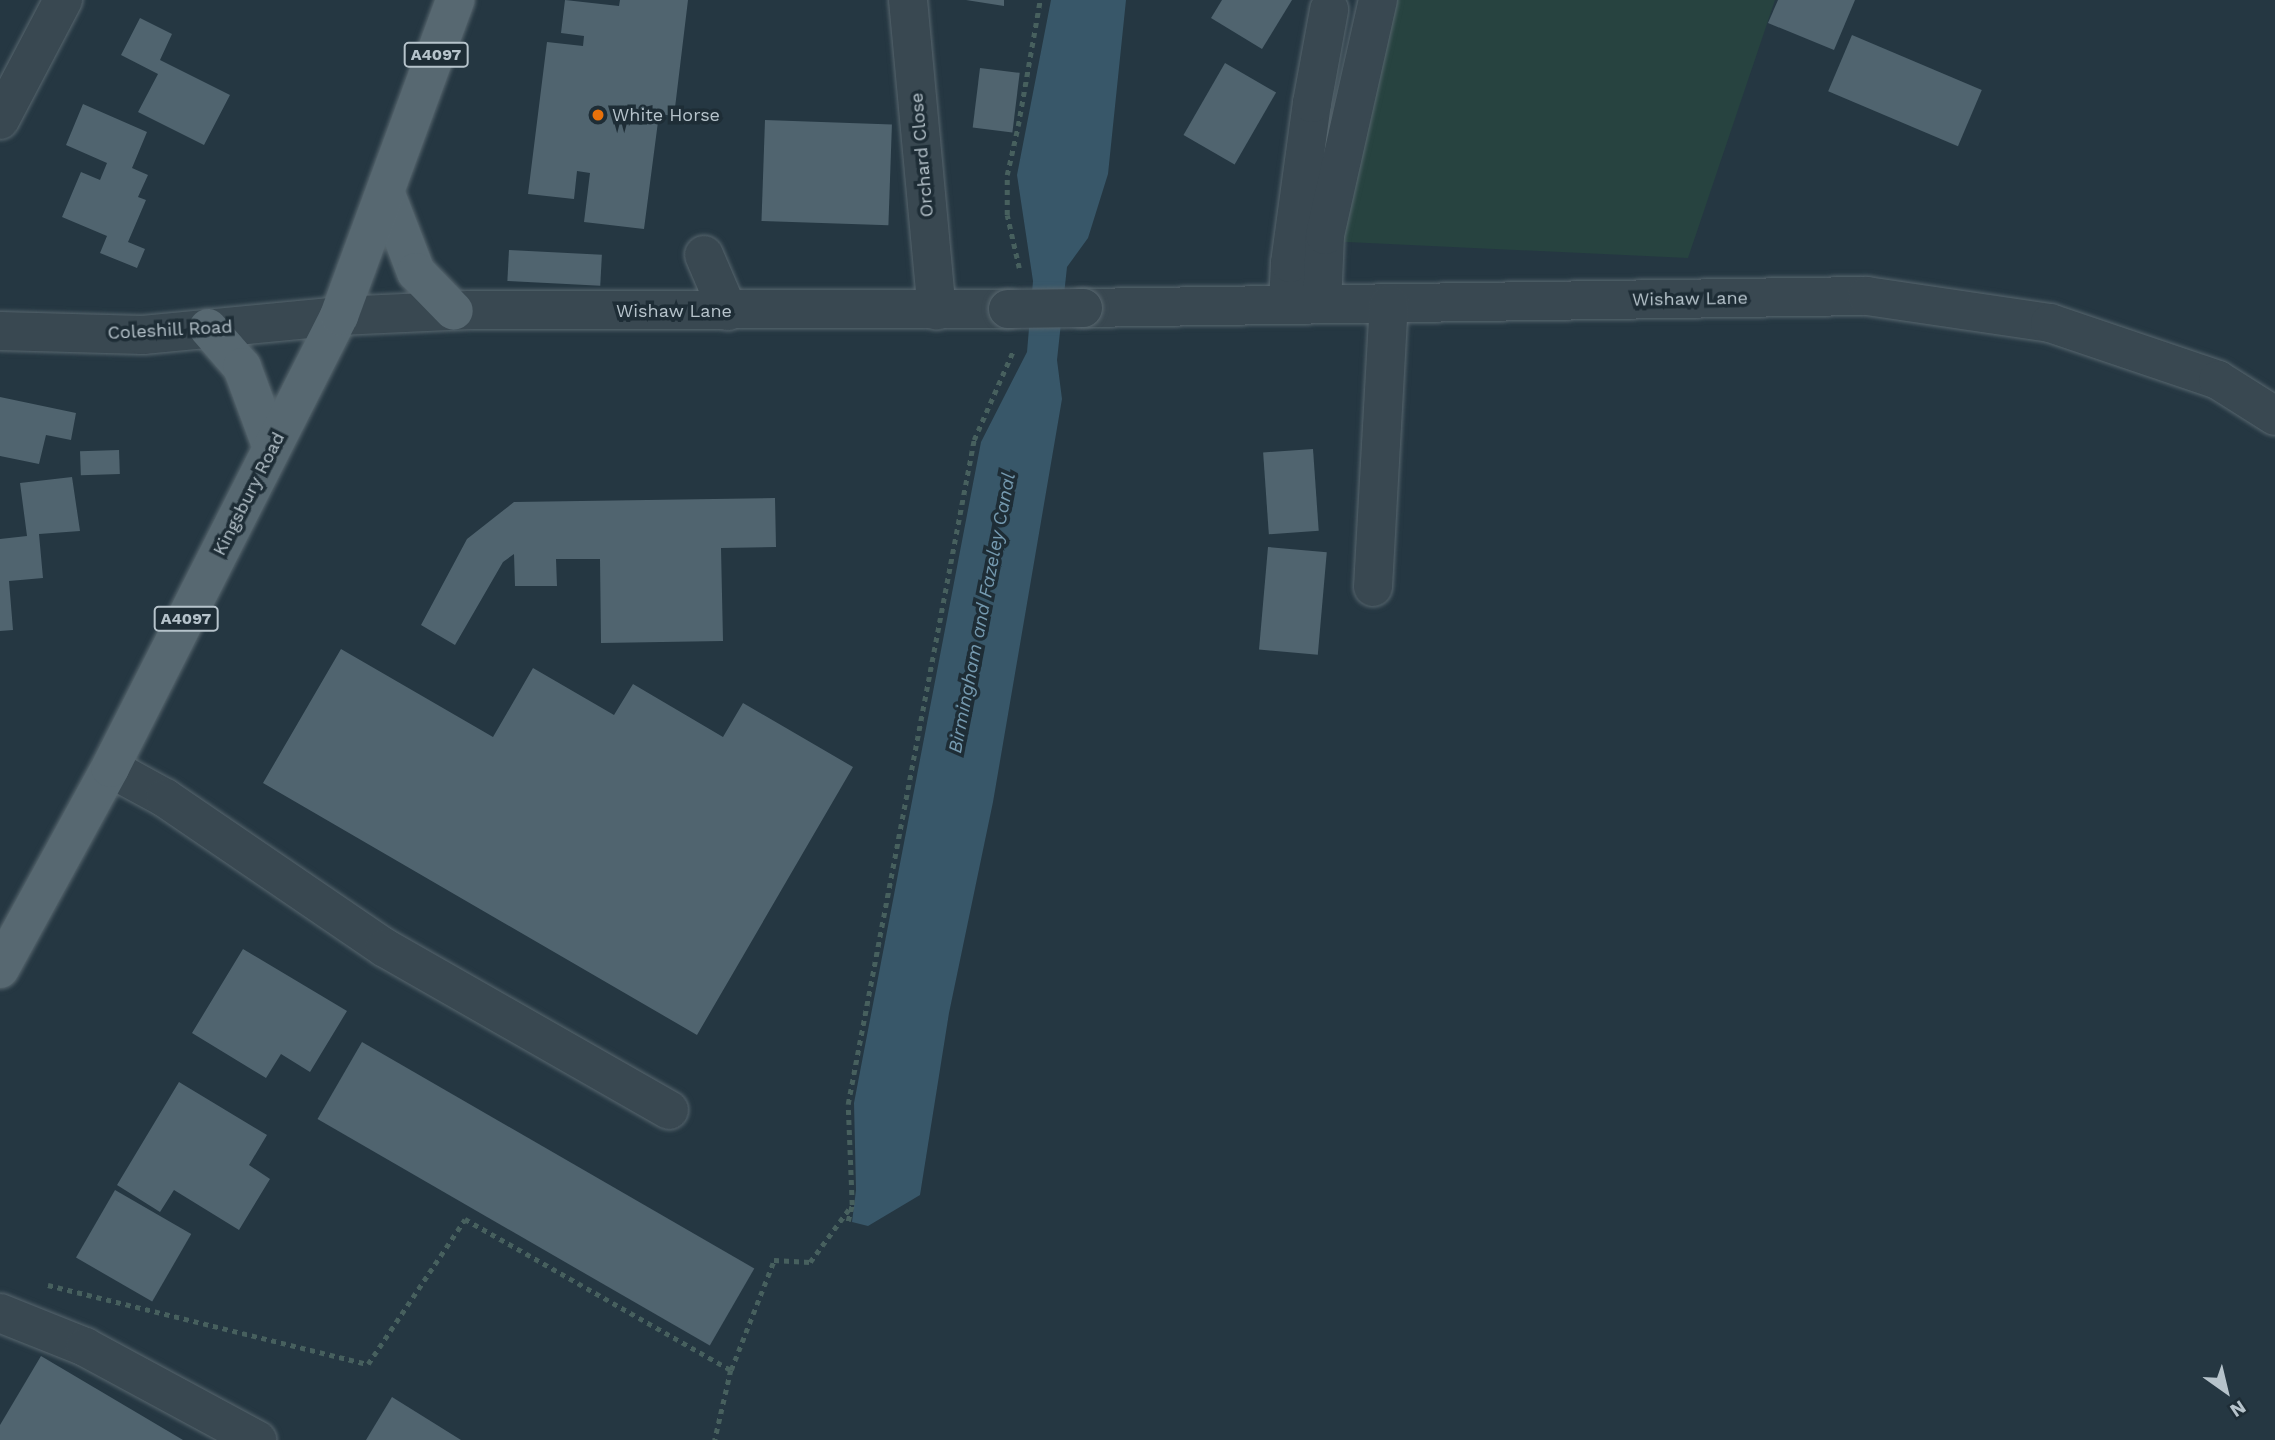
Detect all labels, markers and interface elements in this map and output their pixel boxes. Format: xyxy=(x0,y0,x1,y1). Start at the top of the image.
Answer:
road number: A4097 xyxy=(403,42,469,68)
street label: Orchard Close xyxy=(906,92,938,218)
place label: White Horse xyxy=(612,104,720,126)
marker: White Horse xyxy=(590,107,606,123)
street label: Wishaw Lane xyxy=(1632,287,1748,311)
street label: Wishaw Lane xyxy=(616,300,732,322)
street label: Coleshill Road xyxy=(107,316,233,344)
street label: Kingsbury Road xyxy=(209,429,289,559)
water label: Birmingham and Fazeley Canal xyxy=(944,471,1020,755)
road number: A4097 xyxy=(153,606,219,632)
north arrow xyxy=(2191,1356,2261,1426)
text: N xyxy=(2226,1395,2250,1422)

